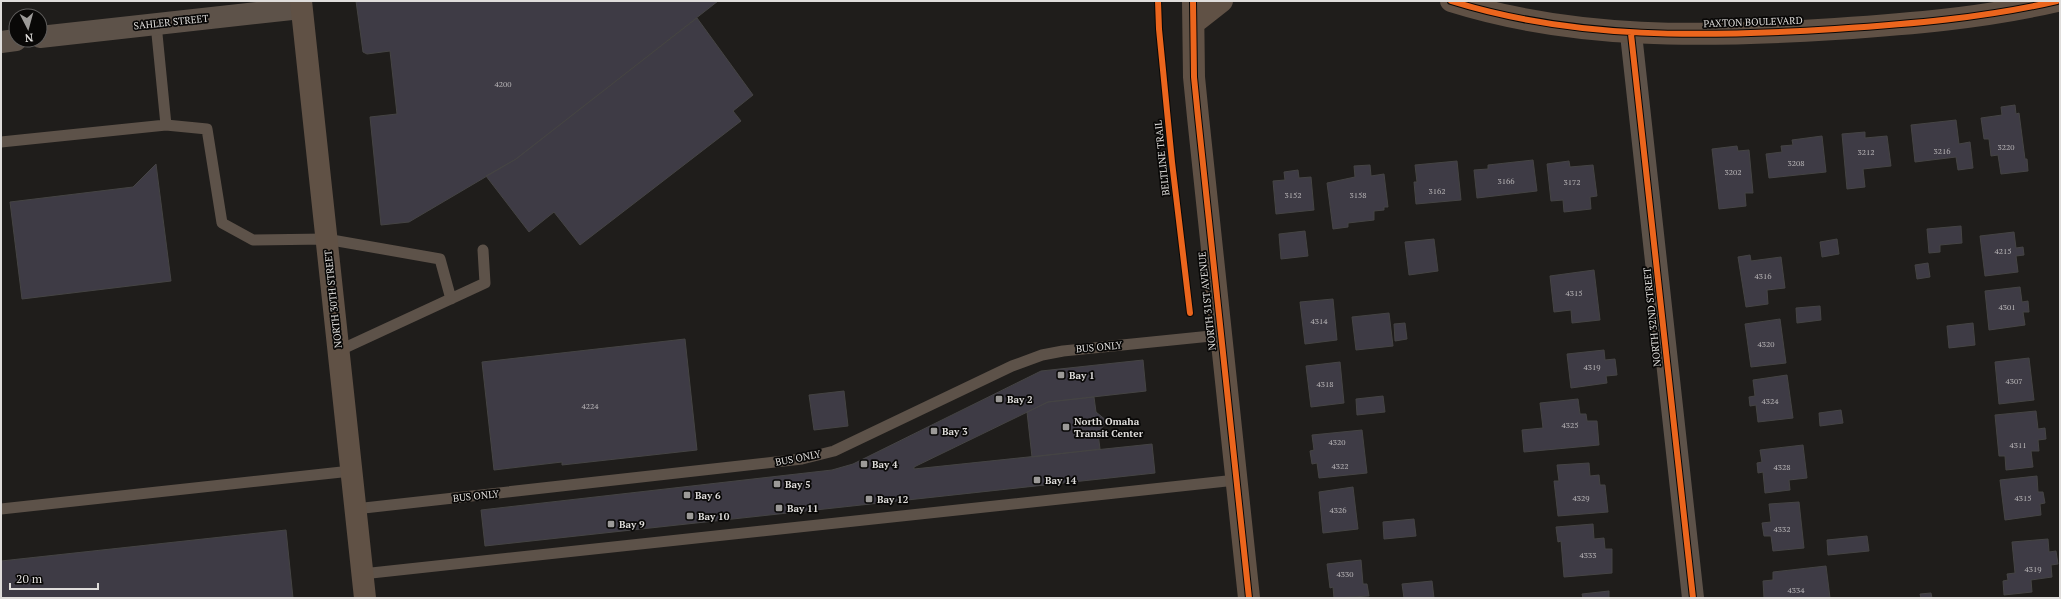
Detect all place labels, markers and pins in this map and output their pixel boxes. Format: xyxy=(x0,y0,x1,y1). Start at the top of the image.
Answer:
place label: Bay 1 xyxy=(1069,369,1095,382)
marker: Bay 1 xyxy=(1056,370,1066,380)
place label: Bay 2 xyxy=(1007,393,1033,406)
marker: Bay 2 xyxy=(994,394,1004,404)
place label: North Omaha Transit Center xyxy=(1074,415,1144,440)
marker: North Omaha Transit Center xyxy=(1061,422,1071,432)
place label: Bay 3 xyxy=(942,425,968,438)
marker: Bay 3 xyxy=(929,426,939,436)
place label: Bay 4 xyxy=(872,458,898,471)
marker: Bay 4 xyxy=(859,459,869,469)
place label: Bay 14 xyxy=(1045,474,1077,487)
marker: Bay 14 xyxy=(1032,475,1042,485)
place label: Bay 5 xyxy=(785,478,811,491)
marker: Bay 5 xyxy=(772,479,782,489)
place label: Bay 6 xyxy=(695,489,721,502)
marker: Bay 6 xyxy=(682,490,692,500)
place label: Bay 12 xyxy=(877,493,909,506)
marker: Bay 12 xyxy=(864,494,874,504)
place label: Bay 11 xyxy=(787,502,818,515)
marker: Bay 11 xyxy=(774,503,784,513)
place label: Bay 10 xyxy=(698,510,730,523)
marker: Bay 10 xyxy=(685,511,695,521)
place label: Bay 9 xyxy=(619,518,645,531)
marker: Bay 9 xyxy=(606,519,616,529)

